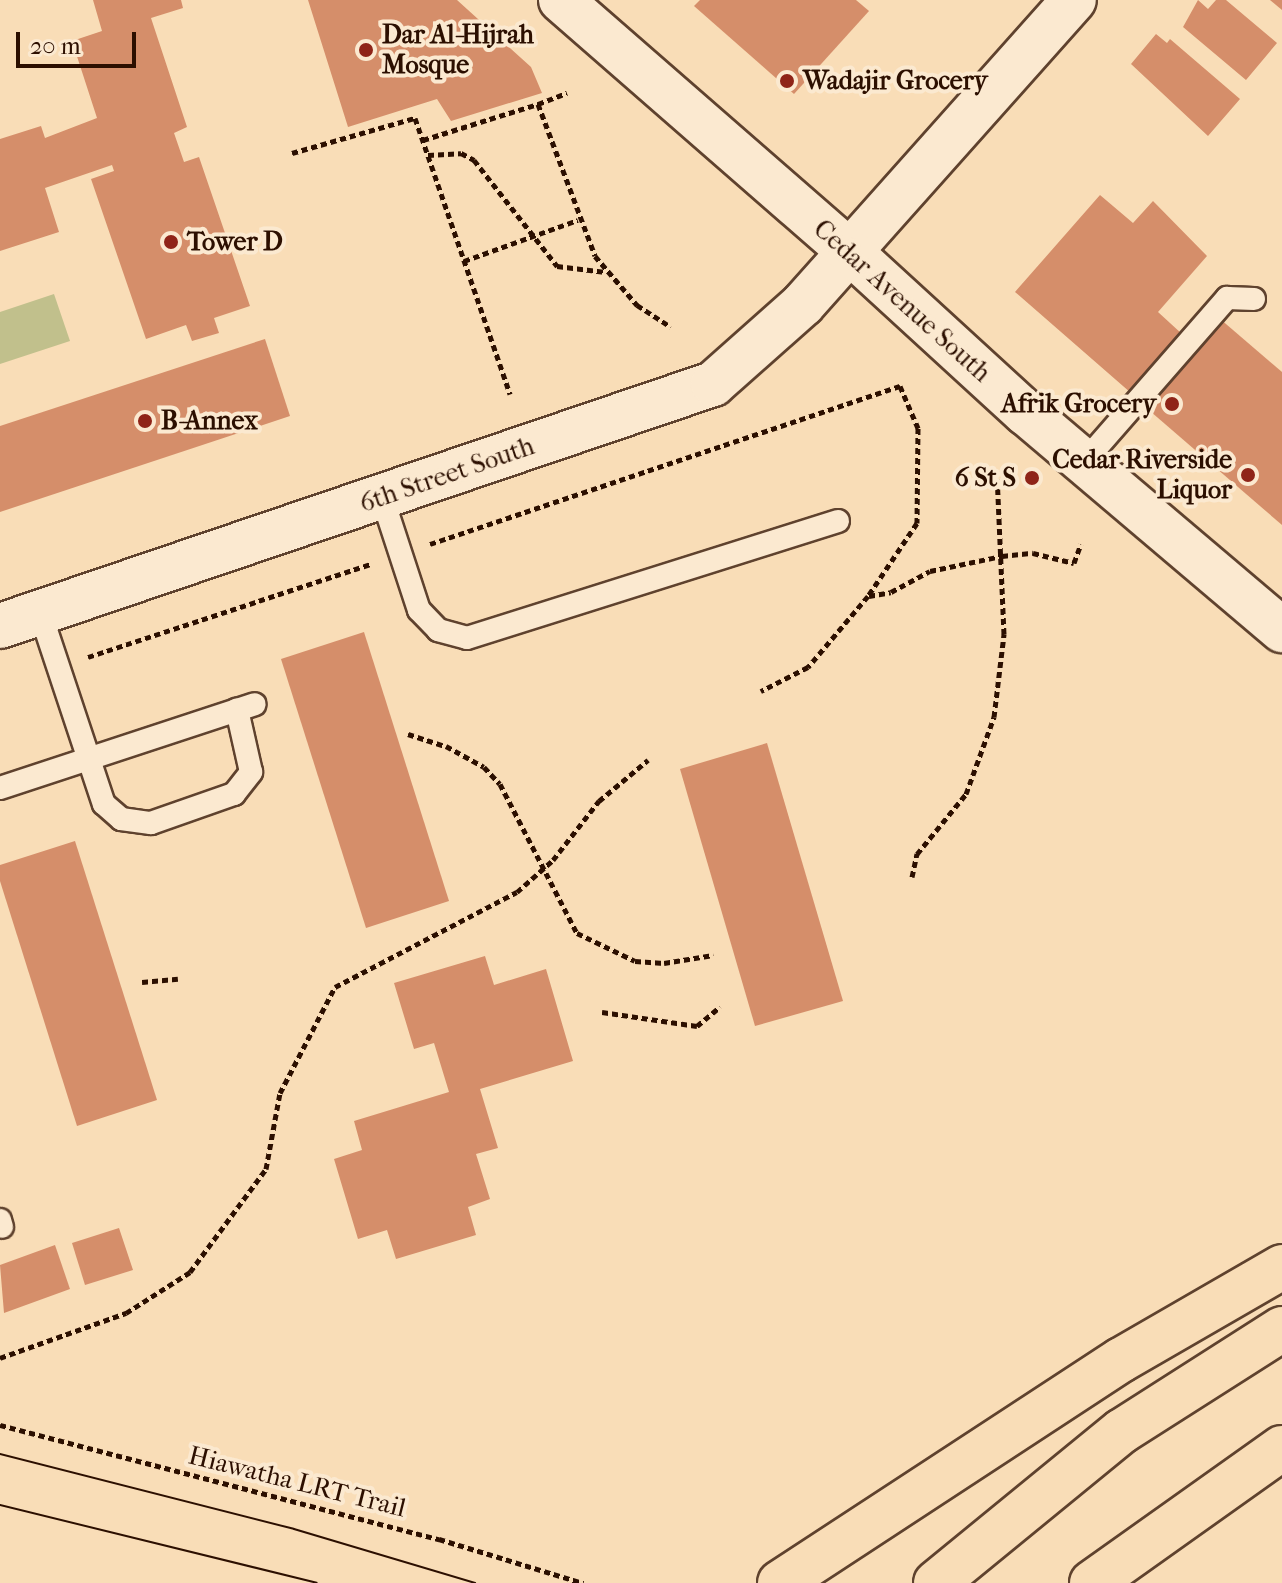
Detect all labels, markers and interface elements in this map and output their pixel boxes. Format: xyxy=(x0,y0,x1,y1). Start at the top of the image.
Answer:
scale bar xyxy=(20,16,140,66)
place label: Dar Al-Hijrah Mosque xyxy=(382,19,534,80)
text: 20 m xyxy=(30,32,81,60)
marker: Dar Al-Hijrah Mosque xyxy=(357,41,375,59)
place label: Wadajir Grocery xyxy=(803,65,988,97)
marker: Wadajir Grocery xyxy=(778,72,796,90)
street label: Cedar Avenue South xyxy=(807,213,997,389)
place label: Tower D xyxy=(187,226,283,258)
marker: Tower D xyxy=(162,233,180,251)
place label: Afrik Grocery xyxy=(1001,388,1156,420)
marker: Afrik Grocery xyxy=(1163,395,1181,413)
place label: B-Annex xyxy=(161,405,258,437)
marker: B-Annex xyxy=(136,412,154,430)
street label: 6th Street South xyxy=(356,431,538,519)
place label: Cedar Riverside Liquor xyxy=(1052,444,1232,506)
place label: 6 St S xyxy=(955,462,1016,494)
marker: Cedar Riverside Liquor xyxy=(1239,466,1257,484)
marker: 6 St S xyxy=(1023,469,1041,487)
street label: Hiawatha LRT Trail xyxy=(185,1440,409,1524)

